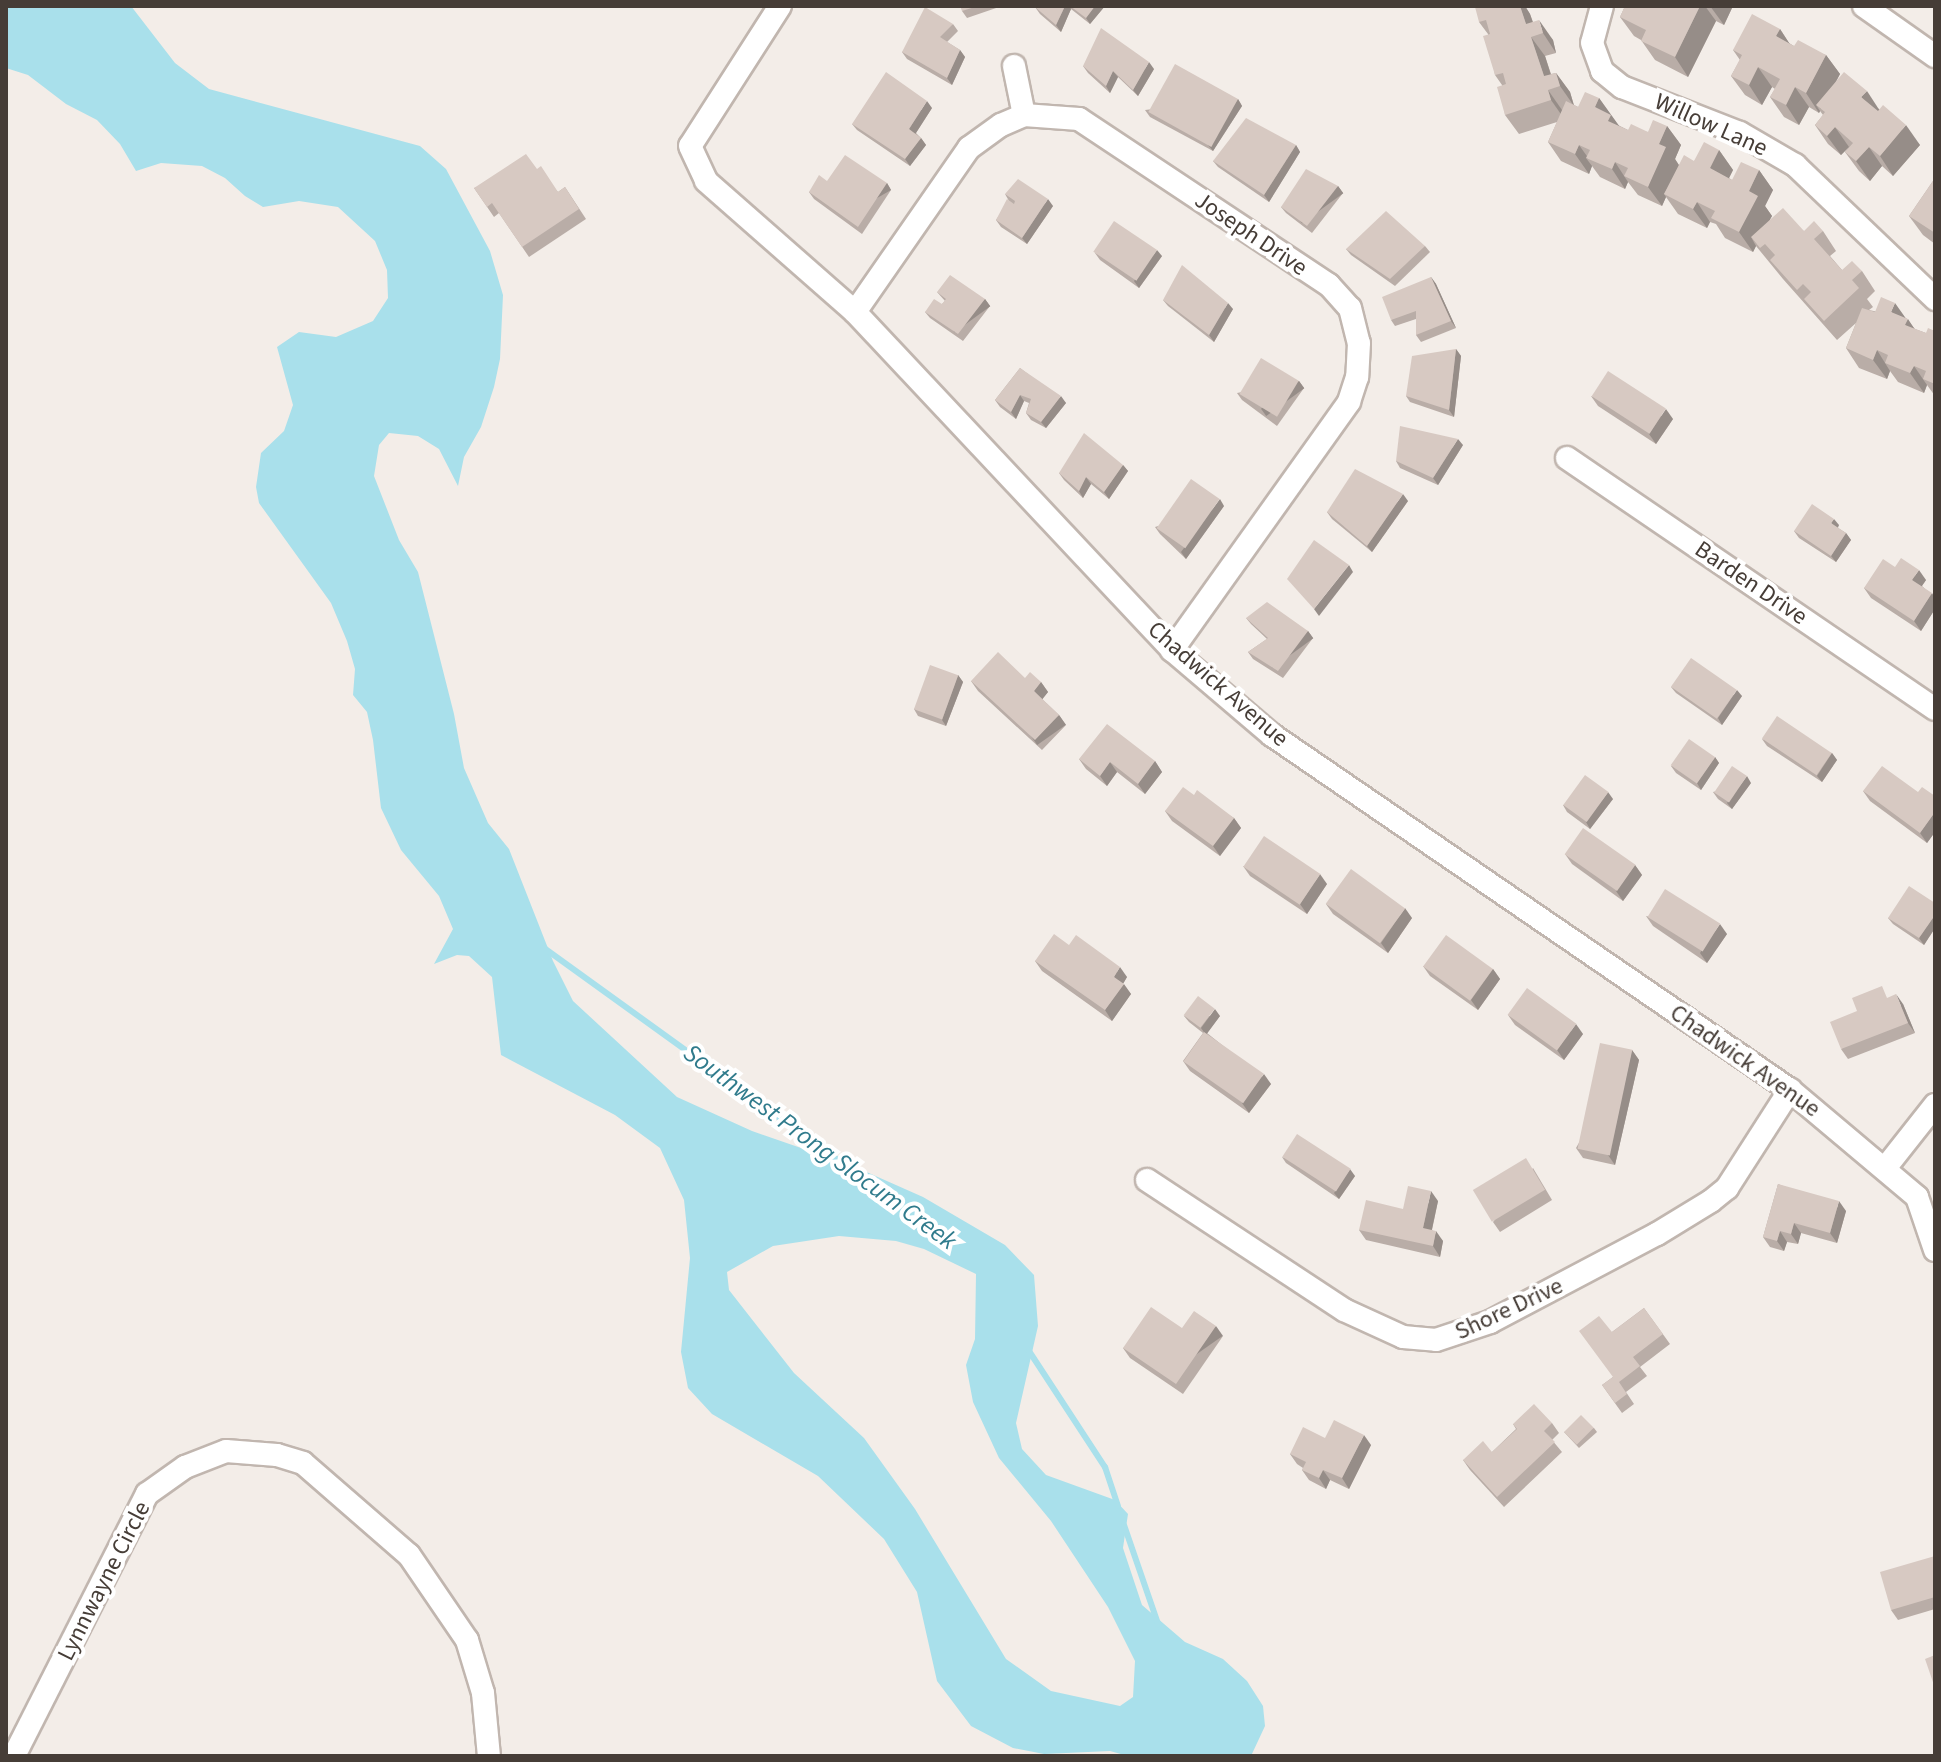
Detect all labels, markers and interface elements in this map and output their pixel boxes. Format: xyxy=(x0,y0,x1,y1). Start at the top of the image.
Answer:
street label: Willow Lane xyxy=(1650,87,1772,163)
street label: Joseph Drive xyxy=(1189,186,1313,282)
street label: Barden Drive xyxy=(1689,535,1813,631)
street label: Chadwick Avenue xyxy=(1142,615,1294,753)
street label: Chadwick Avenue xyxy=(1664,998,1826,1124)
water label: Southwest Prong Slocum Creek xyxy=(677,1037,963,1257)
street label: Shore Drive xyxy=(1450,1272,1568,1346)
street label: Lynnwayne Circle xyxy=(51,1496,157,1666)

